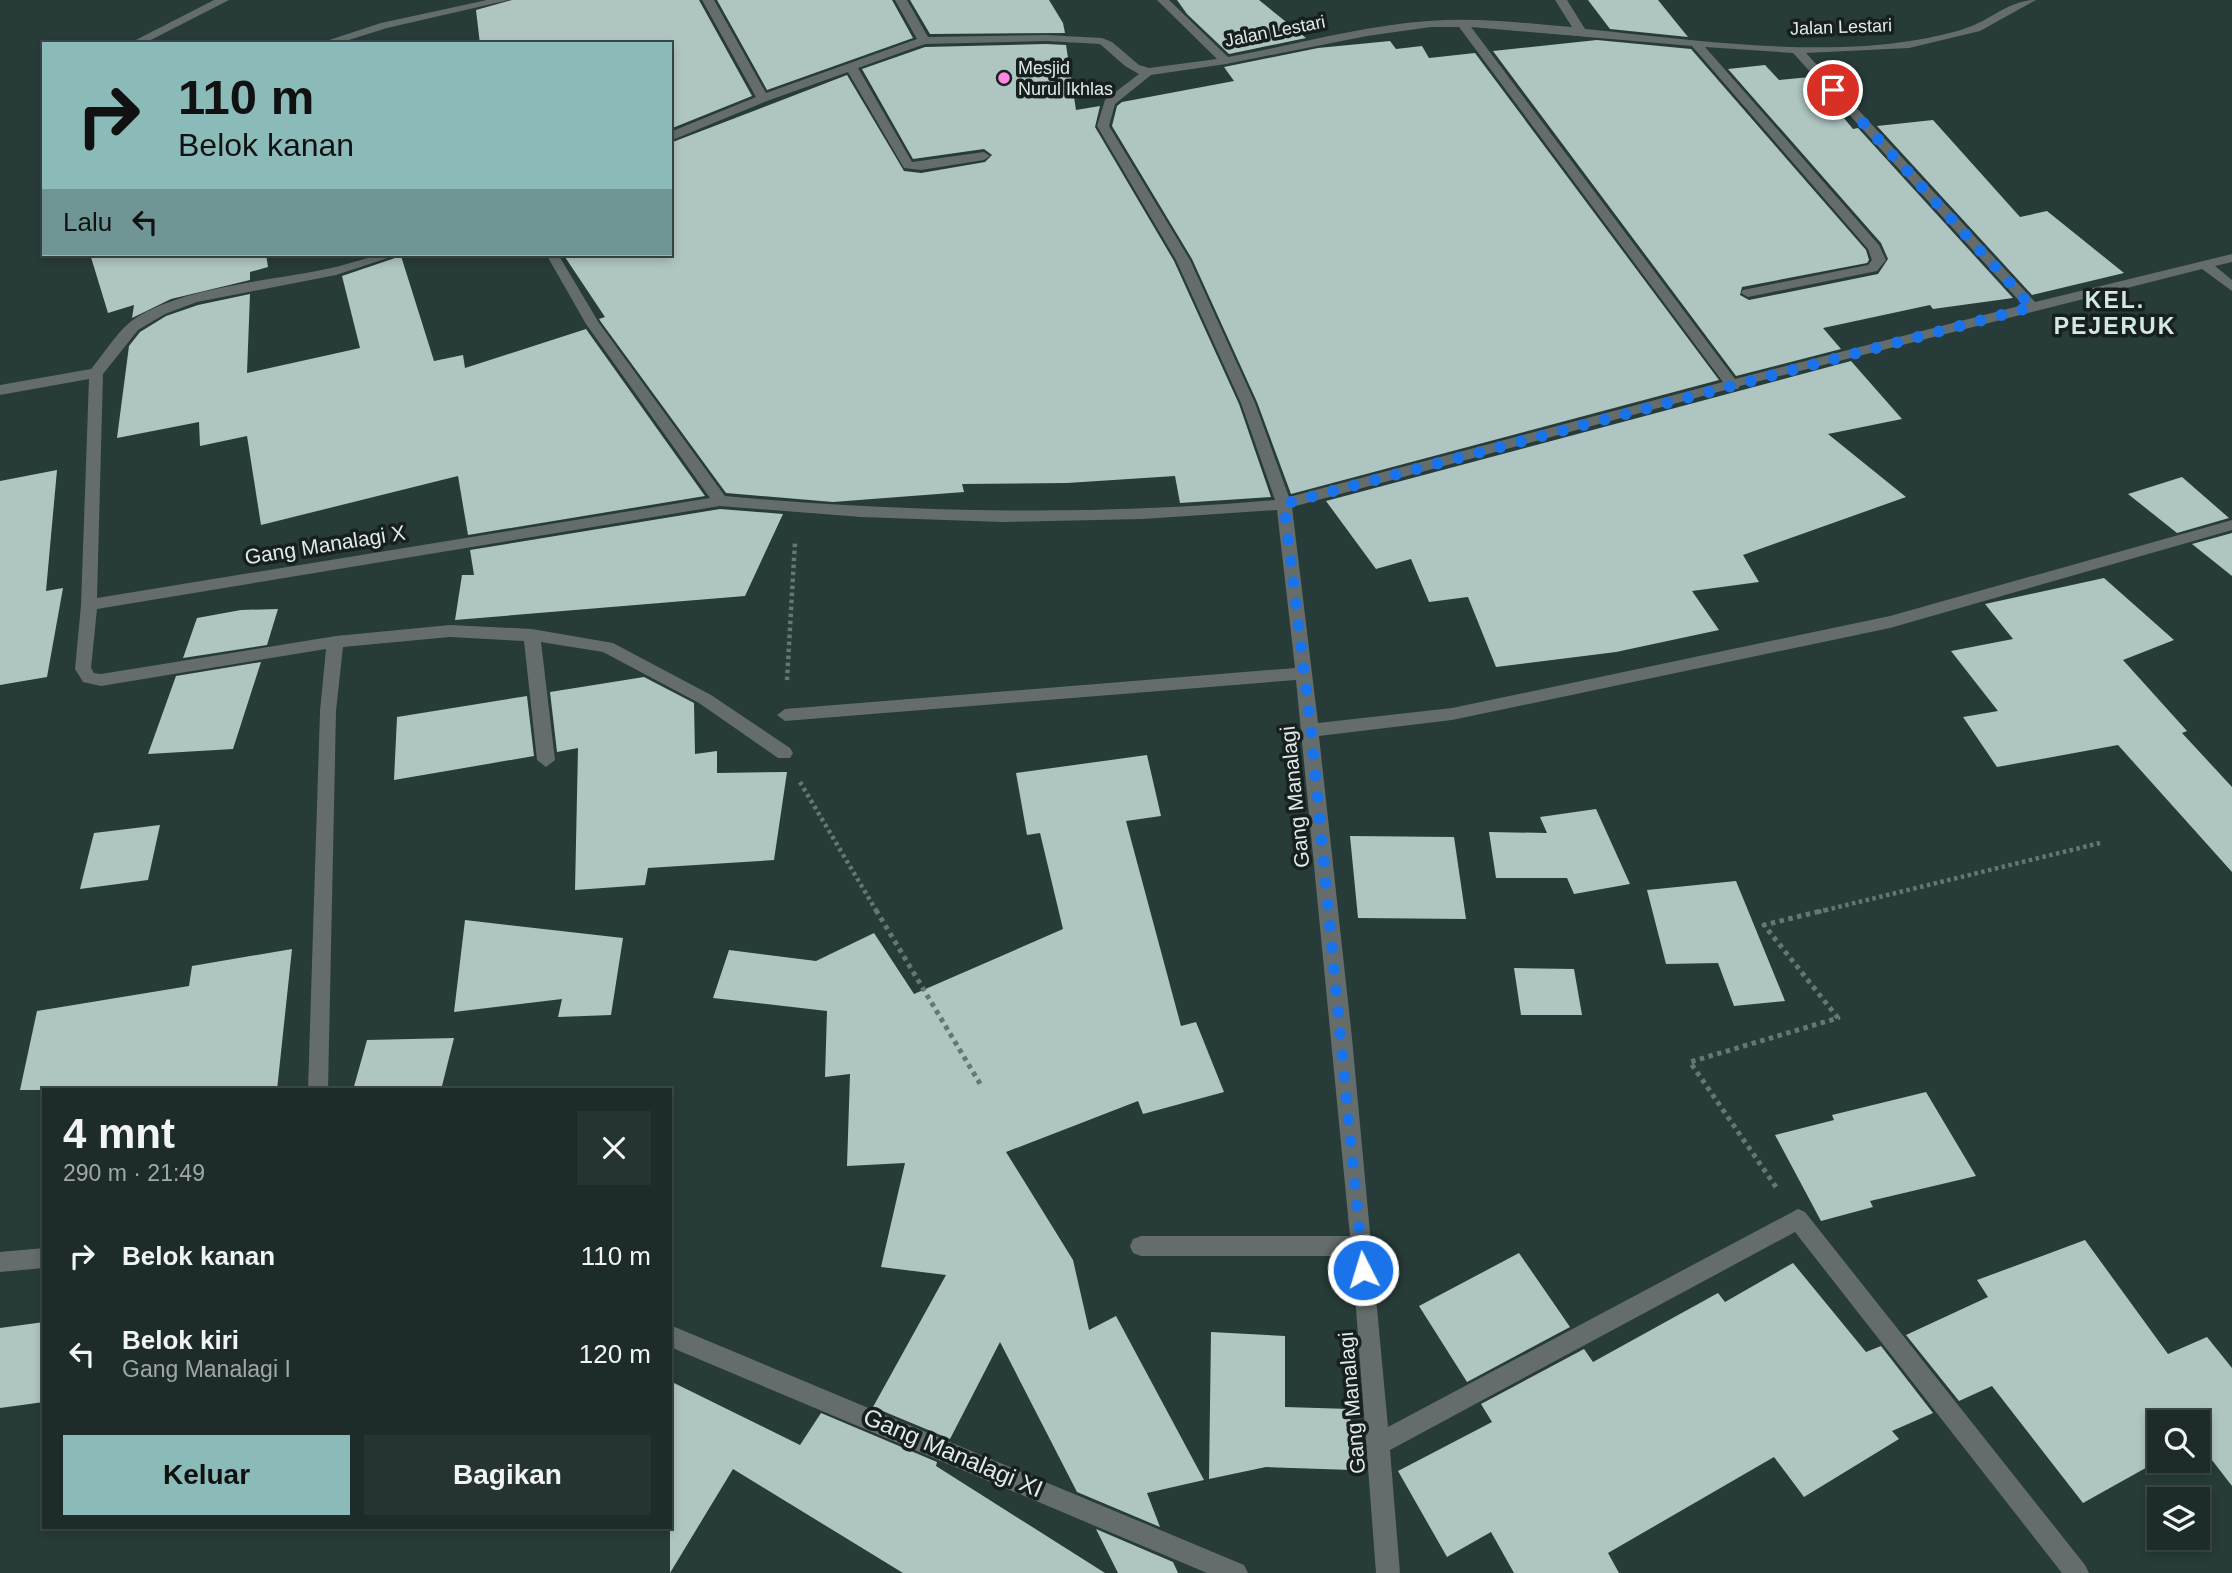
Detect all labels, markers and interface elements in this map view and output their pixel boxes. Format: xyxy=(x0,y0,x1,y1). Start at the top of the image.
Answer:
street label: Jalan Lestari xyxy=(1223,11,1327,51)
street label: Jalan Lestari xyxy=(1790,15,1892,39)
place label: Mesjid Nurul Ikhlas xyxy=(1018,58,1113,99)
pin xyxy=(1803,60,1863,120)
icon: right xyxy=(63,70,154,161)
text: 110 m xyxy=(178,70,314,124)
marker: Mesjid Nurul Ikhlas xyxy=(996,70,1012,86)
icon: arrive xyxy=(1814,71,1852,109)
text: Belok kanan xyxy=(178,127,354,163)
icon: left xyxy=(126,203,164,241)
text: Lalu xyxy=(63,207,112,237)
district label: KEL. PEJERUK xyxy=(2054,287,2176,339)
street label: Gang Manalagi X xyxy=(243,520,407,569)
street label: Gang Manalagi xyxy=(1276,725,1313,869)
text: 4 mnt xyxy=(63,1110,175,1157)
button: close xyxy=(577,1111,651,1185)
text: 290 m · 21:49 xyxy=(63,1160,205,1186)
position arrow xyxy=(1326,1233,1400,1307)
icon: right xyxy=(63,1237,101,1275)
text: Belok kanan xyxy=(122,1241,275,1271)
text: 110 m xyxy=(581,1241,651,1271)
text: Belok kiri xyxy=(122,1325,239,1355)
street label: Gang Manalagi xyxy=(1334,1331,1369,1475)
icon: left xyxy=(63,1335,101,1373)
text: 120 m xyxy=(579,1339,651,1369)
text: Gang Manalagi I xyxy=(122,1356,291,1382)
street label: Gang Manalagi XI xyxy=(859,1403,1047,1503)
map controls xyxy=(2147,1410,2210,1550)
button: search xyxy=(2147,1410,2210,1473)
button: Keluar xyxy=(63,1435,350,1515)
button: Bagikan xyxy=(364,1435,651,1515)
button: layers xyxy=(2147,1487,2210,1550)

